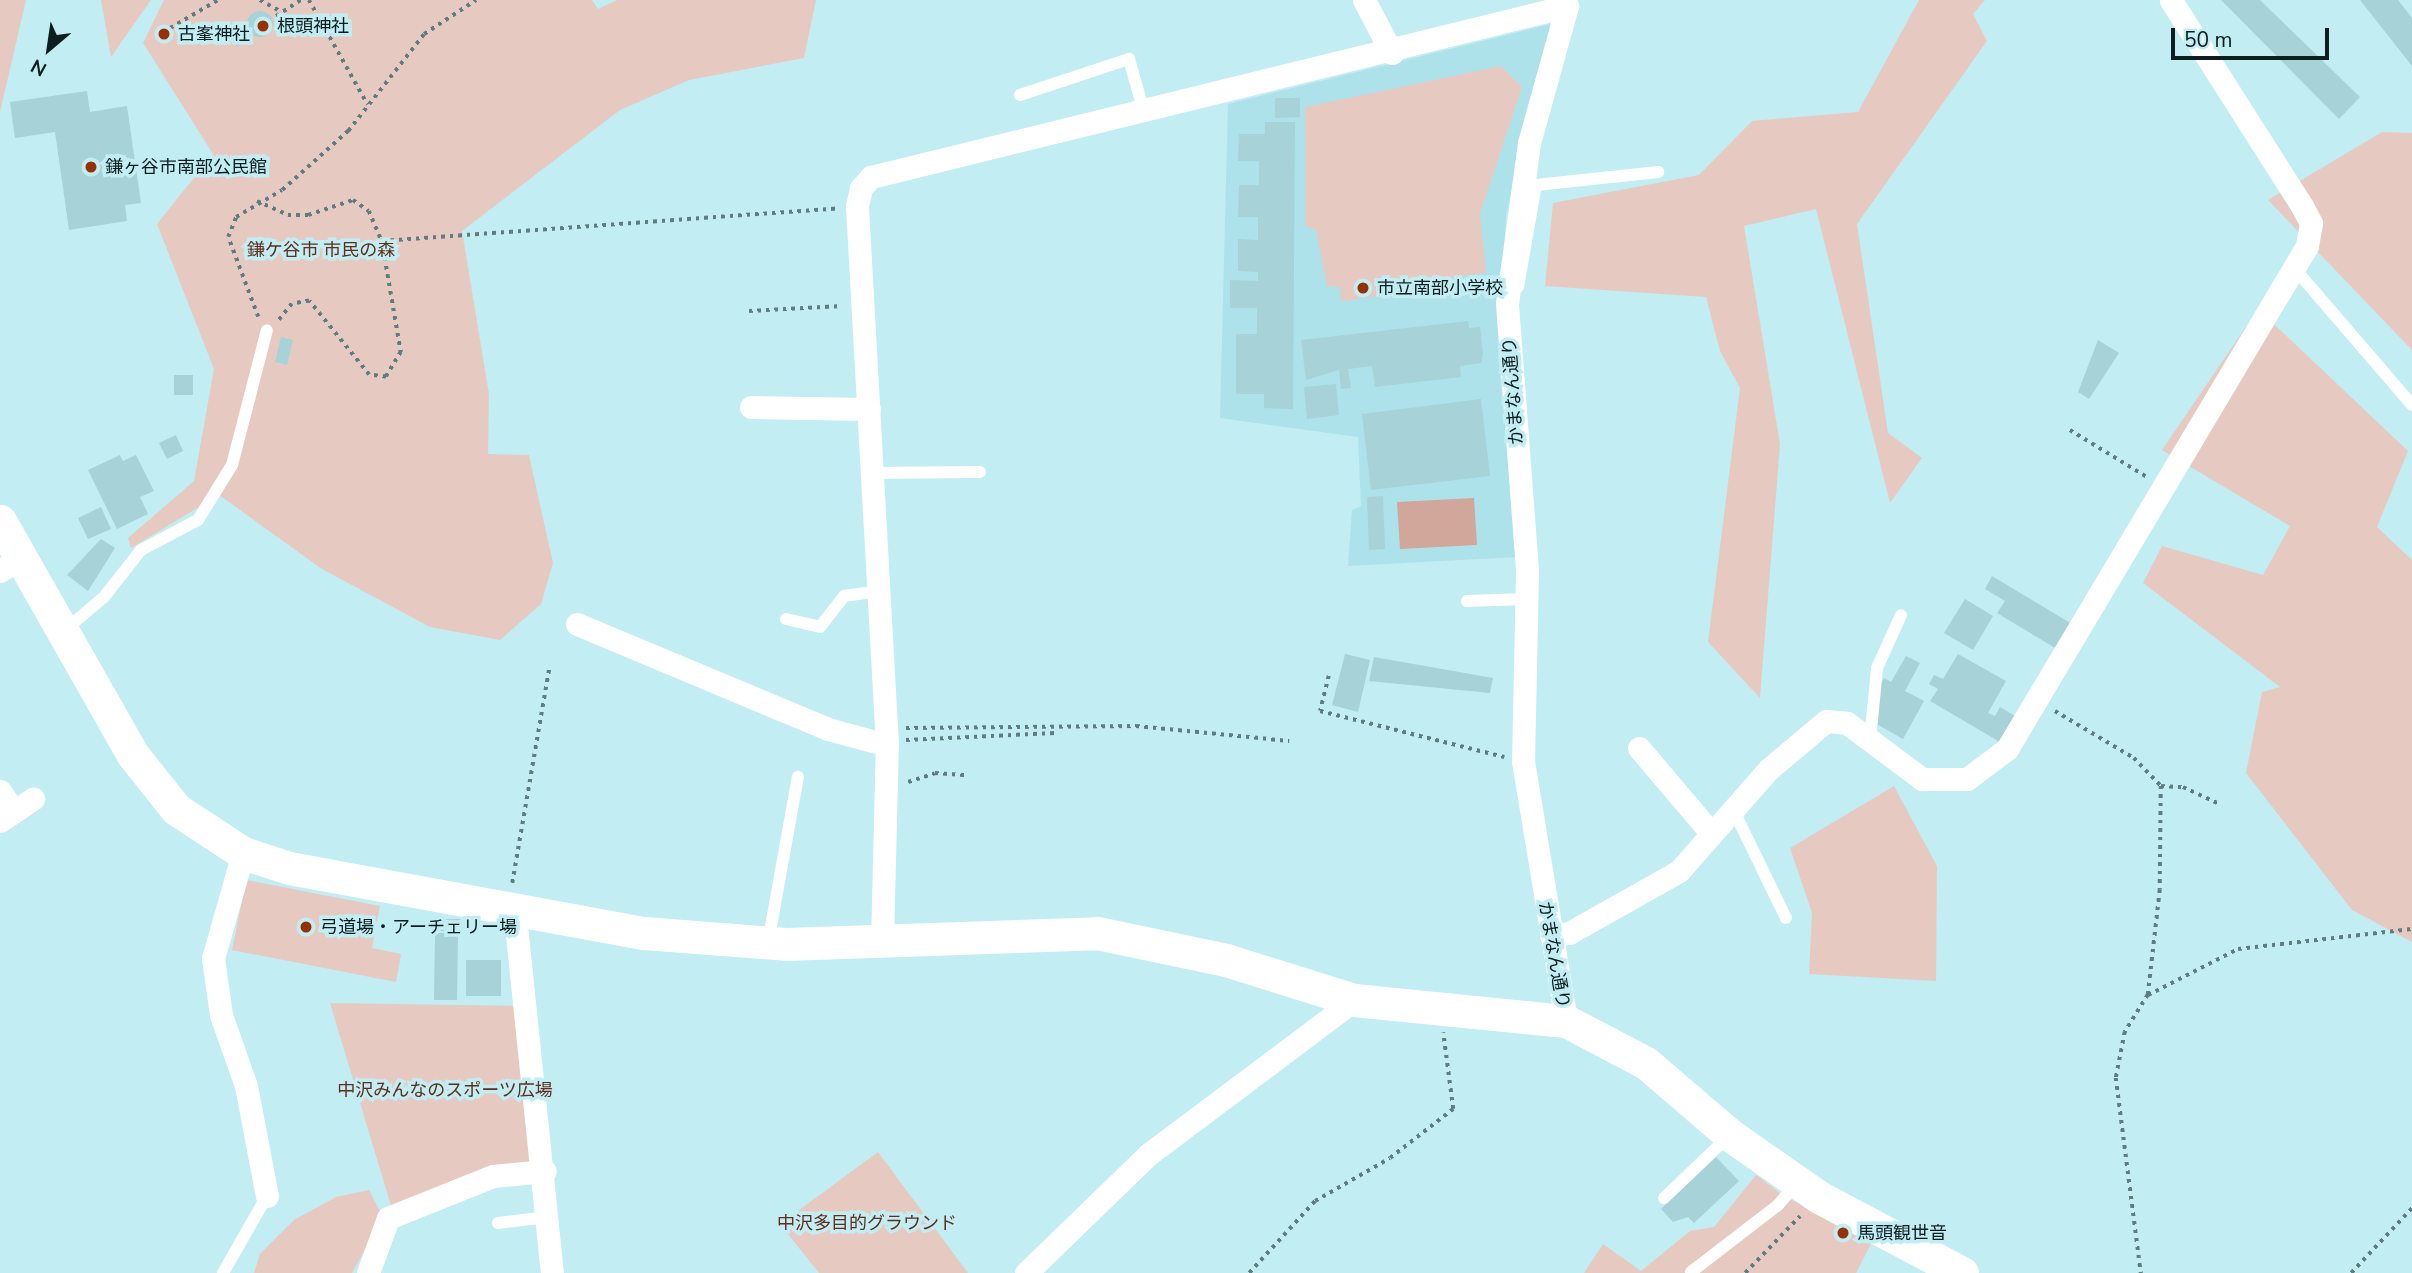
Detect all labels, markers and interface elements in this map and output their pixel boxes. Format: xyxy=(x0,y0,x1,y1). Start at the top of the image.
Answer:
north arrow xyxy=(14,14,84,84)
scale bar xyxy=(2174,14,2332,58)
place label: 根頭神社 xyxy=(277,15,349,37)
marker: 根頭神社 xyxy=(255,18,271,34)
place label: 古峯神社 xyxy=(178,23,250,45)
marker: 古峯神社 xyxy=(156,26,172,42)
text: 50 m xyxy=(2184,26,2233,54)
text: N xyxy=(26,53,51,82)
place label: 鎌ヶ谷市南部公民館 xyxy=(105,156,267,178)
marker: 鎌ヶ谷市南部公民館 xyxy=(83,159,99,175)
park label: 鎌ケ谷市 市民の森 xyxy=(247,239,395,261)
place label: 市立南部小学校 xyxy=(1377,277,1503,299)
marker: 市立南部小学校 xyxy=(1355,280,1371,296)
street label: かまなん通り xyxy=(1498,336,1528,446)
street label: かまなん通り xyxy=(1534,900,1574,1010)
place label: 弓道場・アーチェリー場 xyxy=(320,916,517,938)
marker: 弓道場・アーチェリー場 xyxy=(298,919,314,935)
park label: 中沢みんなのスポーツ広場 xyxy=(337,1079,553,1101)
park label: 中沢多目的グラウンド xyxy=(777,1212,957,1234)
place label: 馬頭観世音 xyxy=(1857,1222,1947,1244)
marker: 馬頭観世音 xyxy=(1835,1225,1851,1241)

